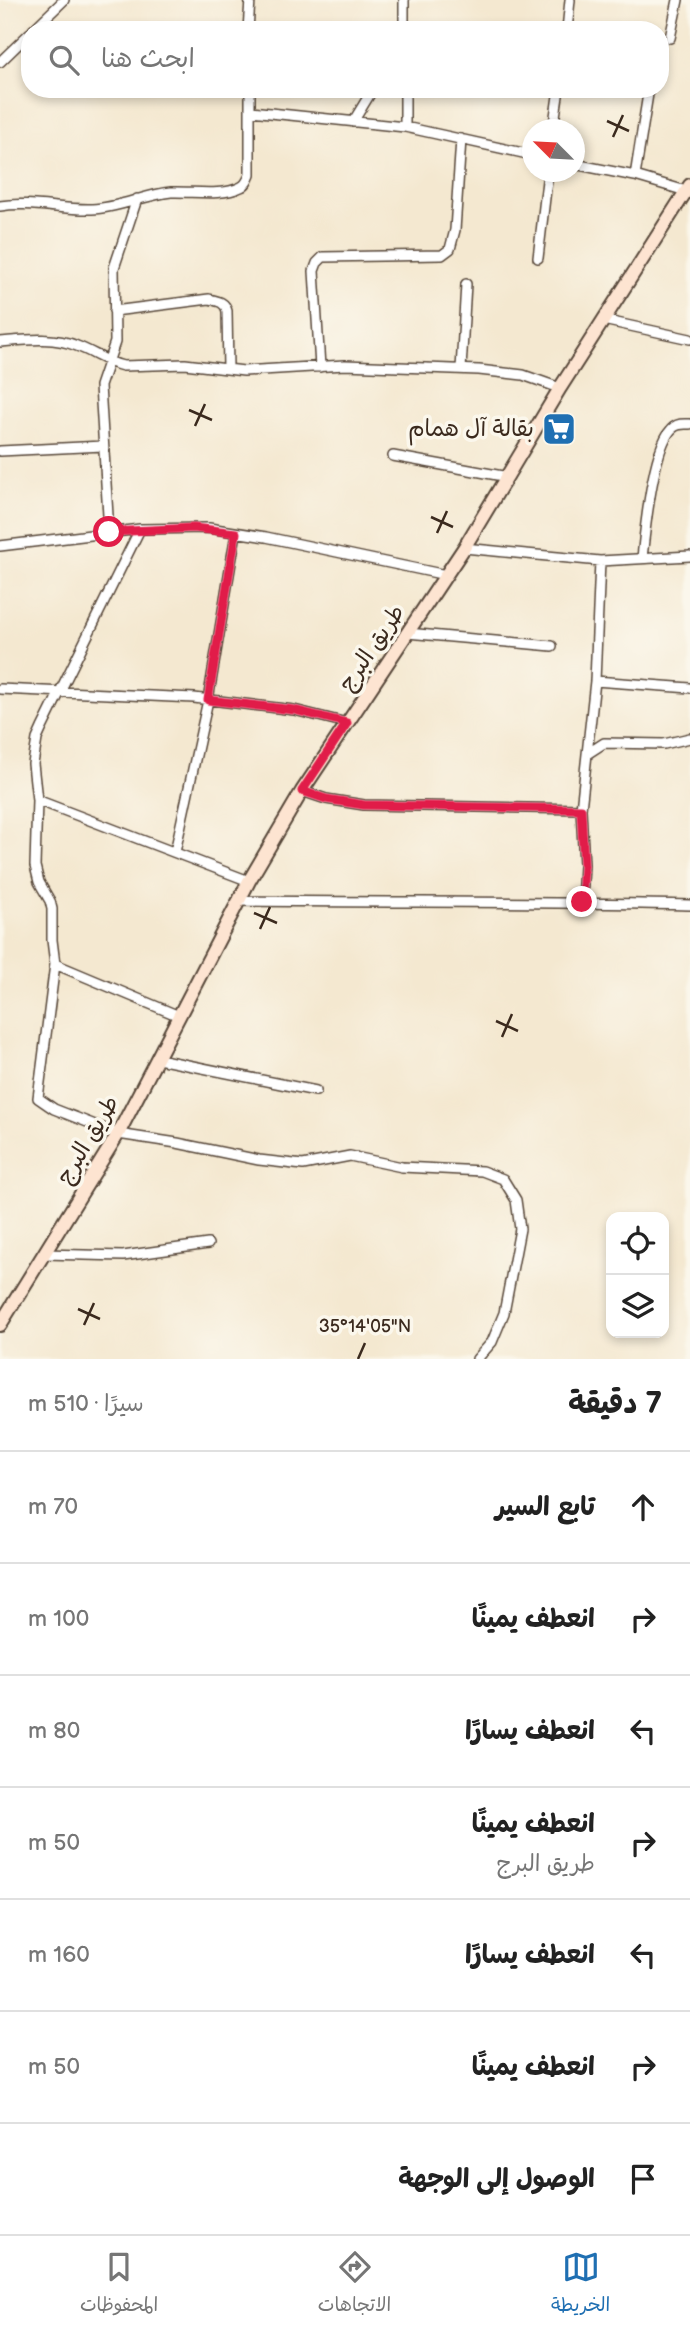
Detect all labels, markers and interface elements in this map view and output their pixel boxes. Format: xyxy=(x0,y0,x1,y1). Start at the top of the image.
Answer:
search box xyxy=(21,21,669,98)
icon: search xyxy=(45,41,83,79)
text: ابحث هنا xyxy=(101,44,195,75)
north arrow xyxy=(522,119,585,182)
supermarket icon: بقالة آل همام xyxy=(540,410,578,448)
place label: بقالة آل همام xyxy=(408,415,534,446)
route start xyxy=(93,516,124,547)
street label: طريق البرج xyxy=(333,599,412,697)
route end xyxy=(566,886,597,917)
street label: طريق البرج xyxy=(51,1091,126,1190)
map controls xyxy=(606,1212,669,1338)
button: locate xyxy=(606,1212,669,1275)
button: layers xyxy=(606,1275,669,1338)
text: 35°14'05"N xyxy=(319,1316,411,1337)
text: 7 دقيقة xyxy=(568,1386,662,1422)
text: سيرًا · 510 m xyxy=(28,1390,144,1418)
icon: ahead xyxy=(624,1488,662,1526)
text: تابع السير xyxy=(495,1492,595,1523)
text: 70 m xyxy=(28,1493,78,1521)
icon: right xyxy=(624,1600,662,1638)
text: انعطف يمينًا xyxy=(472,1604,595,1635)
text: 100 m xyxy=(28,1605,89,1633)
icon: left xyxy=(624,1712,662,1750)
text: انعطف يسارًا xyxy=(465,1716,595,1747)
text: 80 m xyxy=(28,1717,80,1745)
text: انعطف يمينًا xyxy=(472,1809,595,1840)
icon: right xyxy=(624,1824,662,1862)
text: 50 m xyxy=(28,1829,80,1857)
text: طريق البرج xyxy=(497,1850,595,1878)
icon: left xyxy=(624,1936,662,1974)
text: انعطف يسارًا xyxy=(465,1940,595,1971)
text: 160 m xyxy=(28,1941,90,1969)
icon: right xyxy=(624,2048,662,2086)
text: انعطف يمينًا xyxy=(472,2052,595,2083)
text: 50 m xyxy=(28,2053,80,2081)
icon: arrive xyxy=(624,2160,662,2198)
text: الوصول إلى الوجهة xyxy=(398,2164,595,2195)
tab: المحفوظات xyxy=(80,2248,158,2321)
tab: الاتجاهات xyxy=(318,2248,391,2321)
tab: الخريطة xyxy=(551,2248,610,2321)

